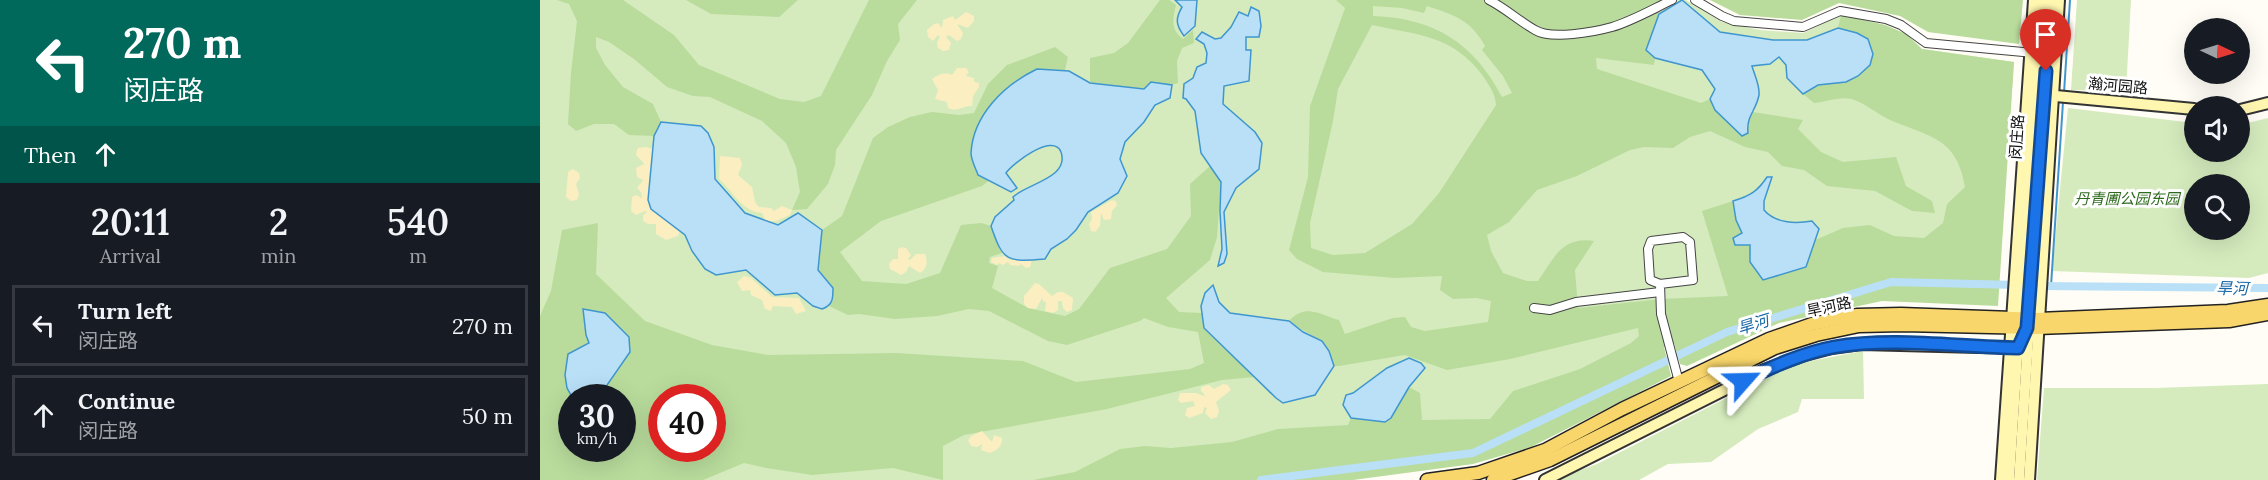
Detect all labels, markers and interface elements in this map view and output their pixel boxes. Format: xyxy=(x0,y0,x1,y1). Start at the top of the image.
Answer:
pin xyxy=(2020,9,2071,71)
text: 270 m xyxy=(123,16,241,70)
icon: arrive xyxy=(2029,18,2062,51)
north arrow xyxy=(2184,18,2250,84)
map controls xyxy=(2184,18,2250,240)
icon: left xyxy=(24,24,102,102)
text: 闵庄路 xyxy=(123,73,204,107)
street label: 瀚河园路 xyxy=(2087,73,2149,98)
button: sound xyxy=(2184,96,2250,162)
street label: 闵庄路 xyxy=(2005,114,2028,160)
icon: ahead xyxy=(89,138,122,171)
text: Then xyxy=(24,141,77,169)
button: search xyxy=(2184,174,2250,240)
park label: 丹青圃公园东园 xyxy=(2074,189,2181,208)
text: 20:11 xyxy=(91,199,170,245)
text: 2 xyxy=(269,199,288,245)
text: 540 xyxy=(387,199,449,245)
text: Arrival xyxy=(100,243,161,268)
text: min xyxy=(261,243,296,268)
text: m xyxy=(409,243,427,268)
water label: 旱河 xyxy=(2216,278,2251,298)
street label: 旱河路 xyxy=(1805,293,1853,320)
text: Turn left xyxy=(78,297,172,325)
icon: left xyxy=(27,309,60,342)
water label: 旱河 xyxy=(1735,309,1774,338)
text: 270 m xyxy=(452,312,513,340)
text: 闵庄路 xyxy=(78,328,138,353)
position arrow xyxy=(1711,349,1775,413)
speed limit sign: 40 xyxy=(648,384,726,462)
text: Continue xyxy=(78,387,175,415)
text: 30 xyxy=(579,397,615,435)
icon: ahead xyxy=(27,399,60,432)
text: 50 m xyxy=(462,402,513,430)
text: 闵庄路 xyxy=(78,418,138,443)
text: km/h xyxy=(577,429,617,448)

